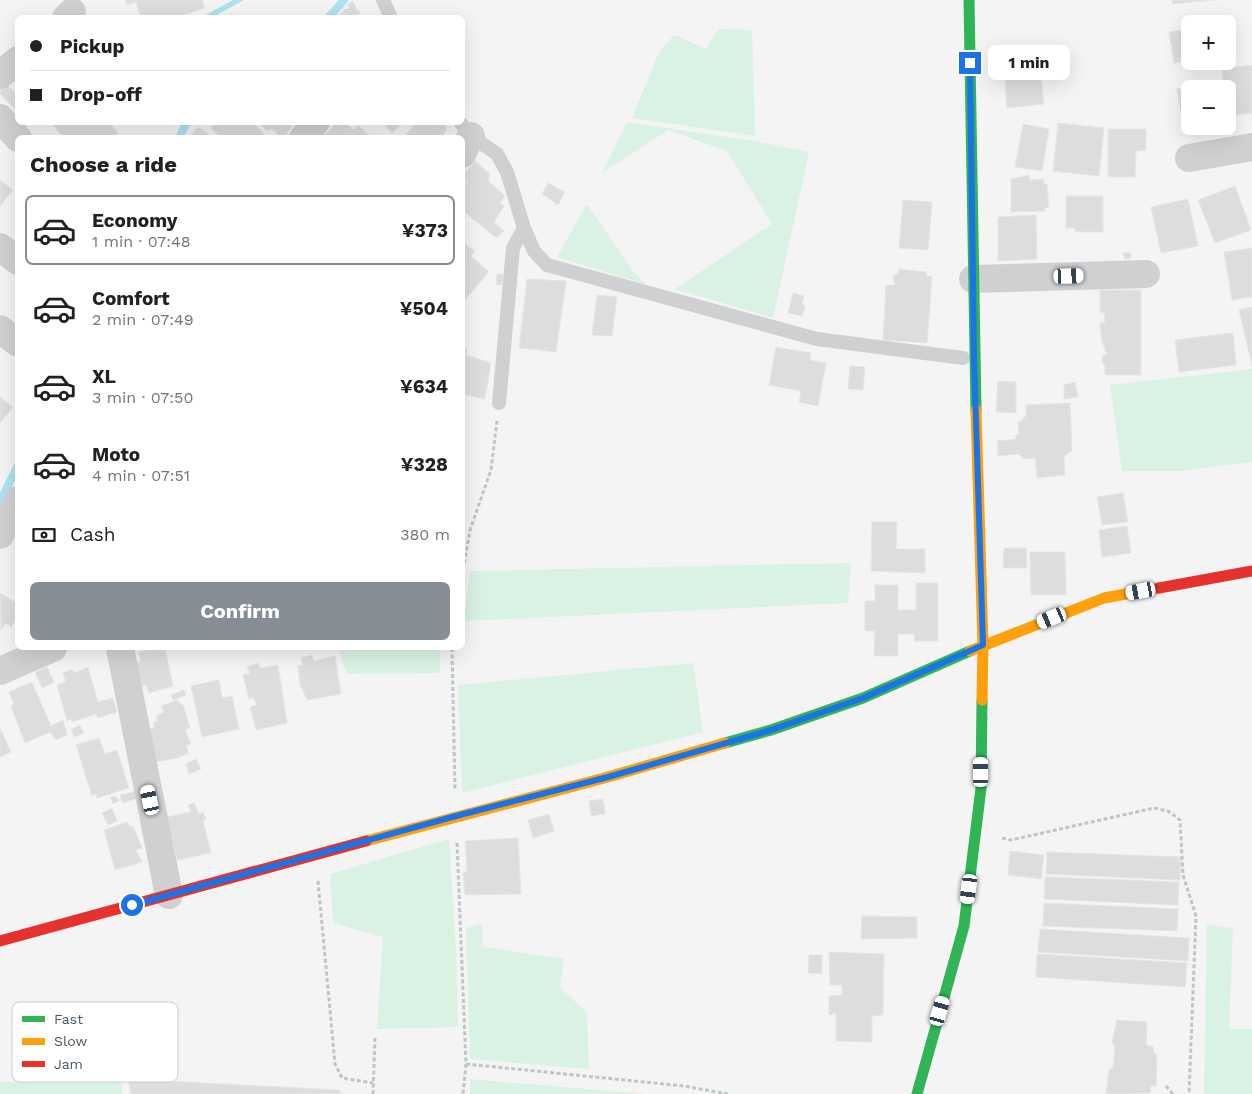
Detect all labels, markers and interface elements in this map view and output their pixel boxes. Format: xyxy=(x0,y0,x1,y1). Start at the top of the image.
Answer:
map controls xyxy=(1181,15,1236,135)
button: + xyxy=(1181,15,1236,70)
text: Pickup xyxy=(60,35,124,58)
callout: 1 min xyxy=(988,46,1070,80)
route end xyxy=(959,52,981,74)
text: 1 min xyxy=(1008,53,1050,72)
button: − xyxy=(1181,80,1236,135)
text: Drop-off xyxy=(60,83,142,106)
text: Choose a ride xyxy=(30,152,177,177)
icon: car xyxy=(32,208,77,253)
text: Economy xyxy=(92,209,177,232)
text: ¥373 xyxy=(402,219,448,242)
text: 1 min · 07:48 xyxy=(92,232,191,251)
car xyxy=(1053,268,1084,284)
icon: car xyxy=(32,286,77,331)
text: Comfort xyxy=(92,287,170,310)
text: ¥504 xyxy=(400,297,448,320)
text: 2 min · 07:49 xyxy=(92,310,194,329)
icon: car xyxy=(32,364,77,409)
text: XL xyxy=(92,365,116,388)
text: ¥634 xyxy=(400,375,448,398)
text: 3 min · 07:50 xyxy=(92,388,193,407)
icon: car xyxy=(32,442,77,487)
text: Moto xyxy=(92,443,140,466)
text: ¥328 xyxy=(401,453,448,476)
text: 4 min · 07:51 xyxy=(92,466,190,485)
icon: cash xyxy=(30,521,58,549)
text: Cash xyxy=(70,523,116,546)
text: 380 m xyxy=(400,525,450,544)
car xyxy=(1124,581,1157,601)
button: Confirm xyxy=(30,582,450,640)
car xyxy=(1035,605,1068,631)
car xyxy=(973,757,988,787)
car xyxy=(139,784,160,816)
car xyxy=(959,873,978,905)
route start xyxy=(121,894,143,916)
car xyxy=(928,995,951,1027)
legend xyxy=(12,1002,178,1082)
text: Fast xyxy=(54,1011,83,1027)
text: Slow xyxy=(54,1033,87,1049)
text: Jam xyxy=(54,1056,83,1072)

